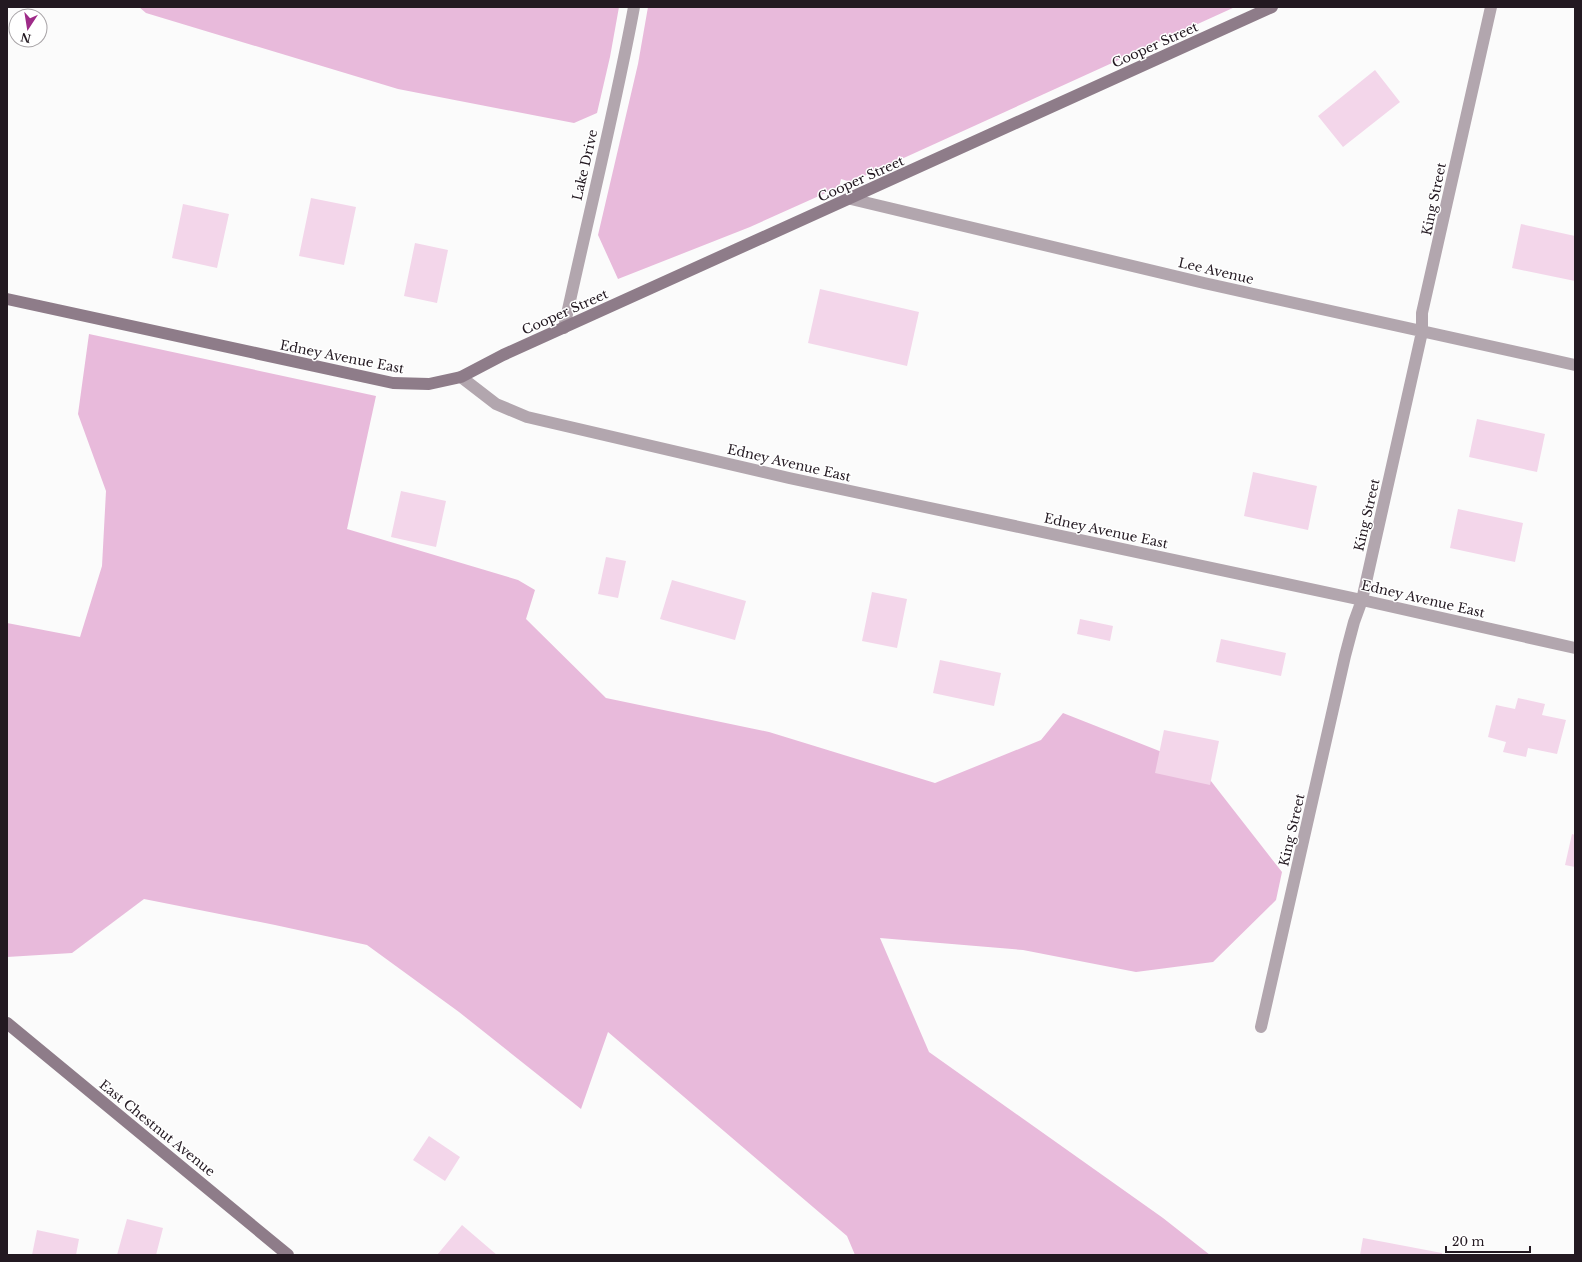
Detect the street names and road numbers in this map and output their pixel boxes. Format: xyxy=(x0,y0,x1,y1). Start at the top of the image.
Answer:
street label: Cooper Street xyxy=(1109,18,1201,72)
street label: Lake Drive xyxy=(569,128,601,202)
street label: Cooper Street xyxy=(815,152,907,206)
street label: King Street xyxy=(1418,161,1450,237)
street label: Lee Avenue xyxy=(1177,254,1255,288)
street label: Cooper Street xyxy=(519,285,611,339)
street label: Edney Avenue East xyxy=(278,337,406,377)
street label: Edney Avenue East xyxy=(726,441,853,486)
street label: King Street xyxy=(1350,477,1384,553)
street label: Edney Avenue East xyxy=(1042,510,1170,552)
street label: Edney Avenue East xyxy=(1360,577,1487,622)
street label: King Street xyxy=(1275,792,1309,868)
street label: East Chestnut Avenue xyxy=(96,1076,218,1180)

